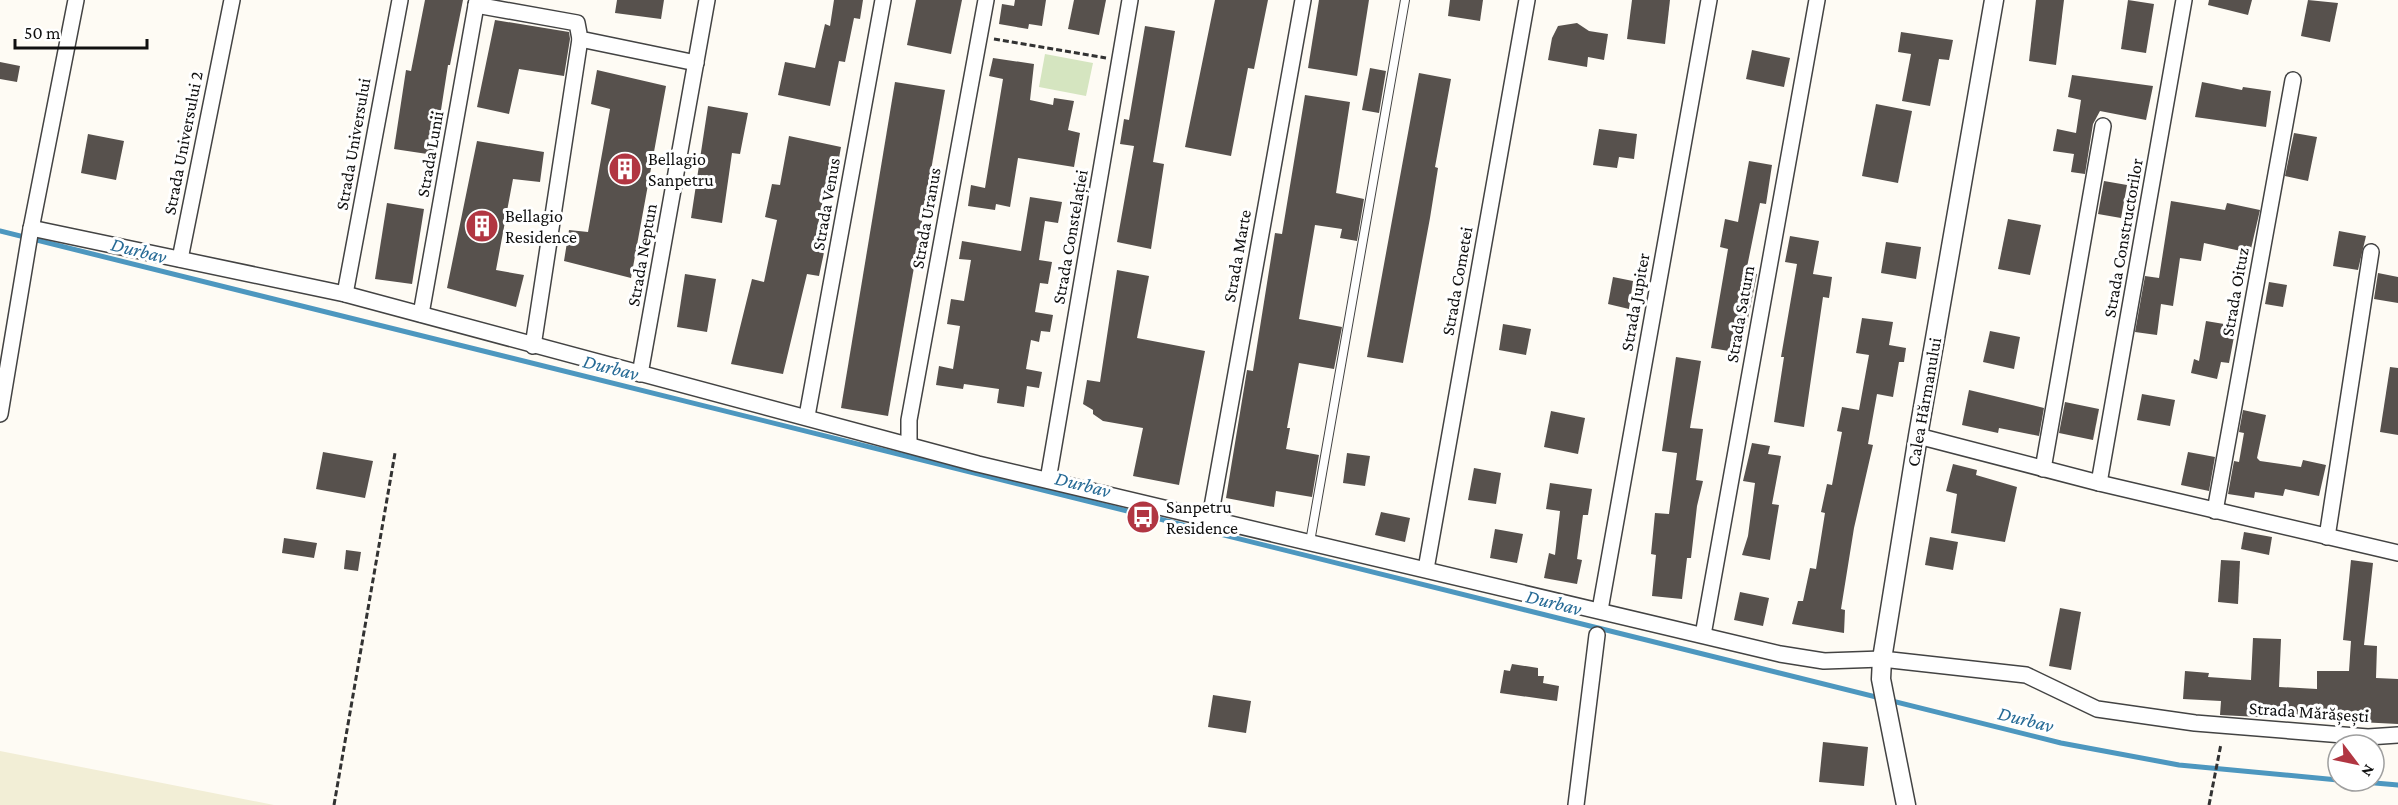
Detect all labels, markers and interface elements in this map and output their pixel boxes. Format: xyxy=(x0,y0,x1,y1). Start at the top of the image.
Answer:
scale bar xyxy=(15,12,147,50)
text: 50 m xyxy=(24,23,61,43)
street label: Strada Universului 2 xyxy=(159,69,207,217)
street label: Strada Universului xyxy=(332,76,375,212)
street label: Strada Lunii xyxy=(413,109,447,199)
place label: Bellagio Sanpetru xyxy=(648,149,714,190)
building icon: Bellagio Sanpetru xyxy=(607,151,643,187)
street label: Strada Venus xyxy=(808,156,844,252)
street label: Strada Constructorilor xyxy=(2099,156,2147,319)
street label: Strada Uranus xyxy=(907,166,945,270)
street label: Strada Constelației xyxy=(1048,168,1094,306)
street label: Strada Neptun xyxy=(623,202,661,308)
place label: Bellagio Residence xyxy=(505,206,577,247)
building icon: Bellagio Residence xyxy=(464,208,500,244)
street label: Strada Marte xyxy=(1219,208,1255,304)
street label: Strada Cometei xyxy=(1438,225,1476,337)
water label: Durbav xyxy=(109,232,169,268)
street label: Strada Oituz xyxy=(2217,246,2253,338)
street label: Strada Jupiter xyxy=(1617,251,1654,353)
street label: Strada Saturn xyxy=(1722,264,1758,364)
street label: Calea Hărmanului xyxy=(1903,336,1945,468)
water label: Durbav xyxy=(581,349,641,385)
water label: Durbav xyxy=(1053,466,1113,502)
place label: Sanpetru Residence xyxy=(1166,497,1238,538)
bus stop icon: Sanpetru Residence xyxy=(1125,499,1161,535)
water label: Durbav xyxy=(1524,584,1584,620)
street label: Strada Mărășești xyxy=(2248,698,2370,728)
water label: Durbav xyxy=(1996,701,2056,737)
north arrow xyxy=(2326,733,2386,793)
text: N xyxy=(2358,762,2378,780)

